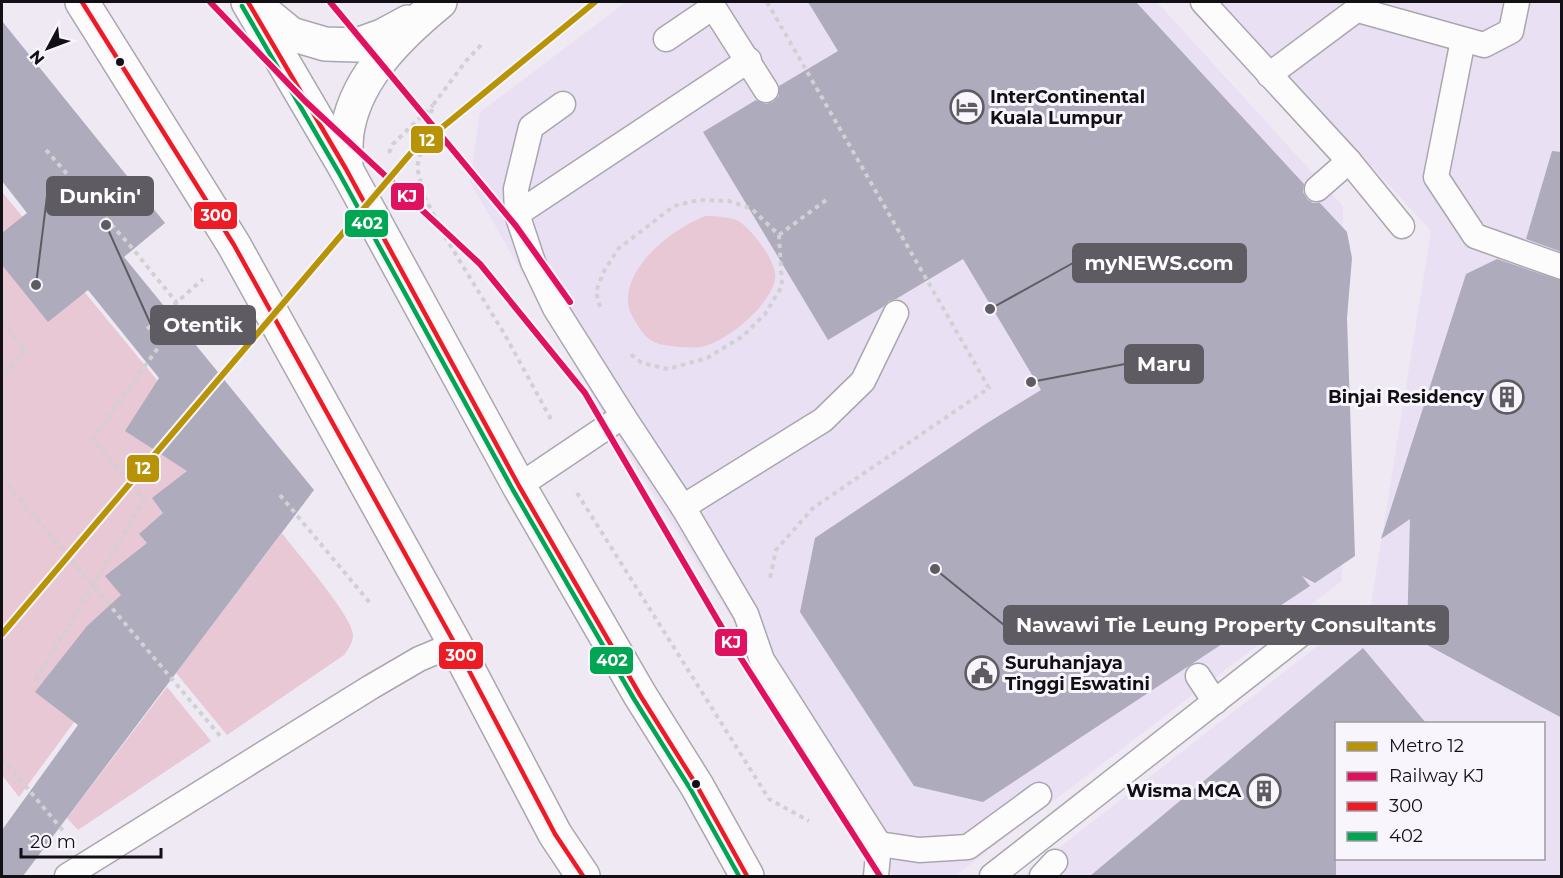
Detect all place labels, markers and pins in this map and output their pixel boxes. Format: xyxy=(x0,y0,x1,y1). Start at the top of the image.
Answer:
unlabelled marker xyxy=(114,56,126,68)
place label: InterContinental Kuala Lumpur xyxy=(990,86,1145,129)
hotel icon: InterContinental Kuala Lumpur xyxy=(949,89,985,125)
callout: Dunkin' xyxy=(47,177,153,215)
callout: myNEWS.com xyxy=(1073,244,1246,282)
callout: Otentik xyxy=(151,306,255,344)
callout: Maru xyxy=(1125,345,1203,383)
building icon: Binjai Residency xyxy=(1489,379,1525,415)
place label: Binjai Residency xyxy=(1328,386,1484,408)
callout: Nawawi Tie Leung Property Consultants xyxy=(1004,606,1448,644)
place label: Suruhanjaya Tinggi Eswatini xyxy=(1005,652,1150,695)
public building icon: Suruhanjaya Tinggi Eswatini xyxy=(964,655,1000,691)
building icon: Wisma MCA xyxy=(1246,773,1282,809)
unlabelled marker xyxy=(690,778,702,790)
place label: Wisma MCA xyxy=(1126,780,1241,802)

